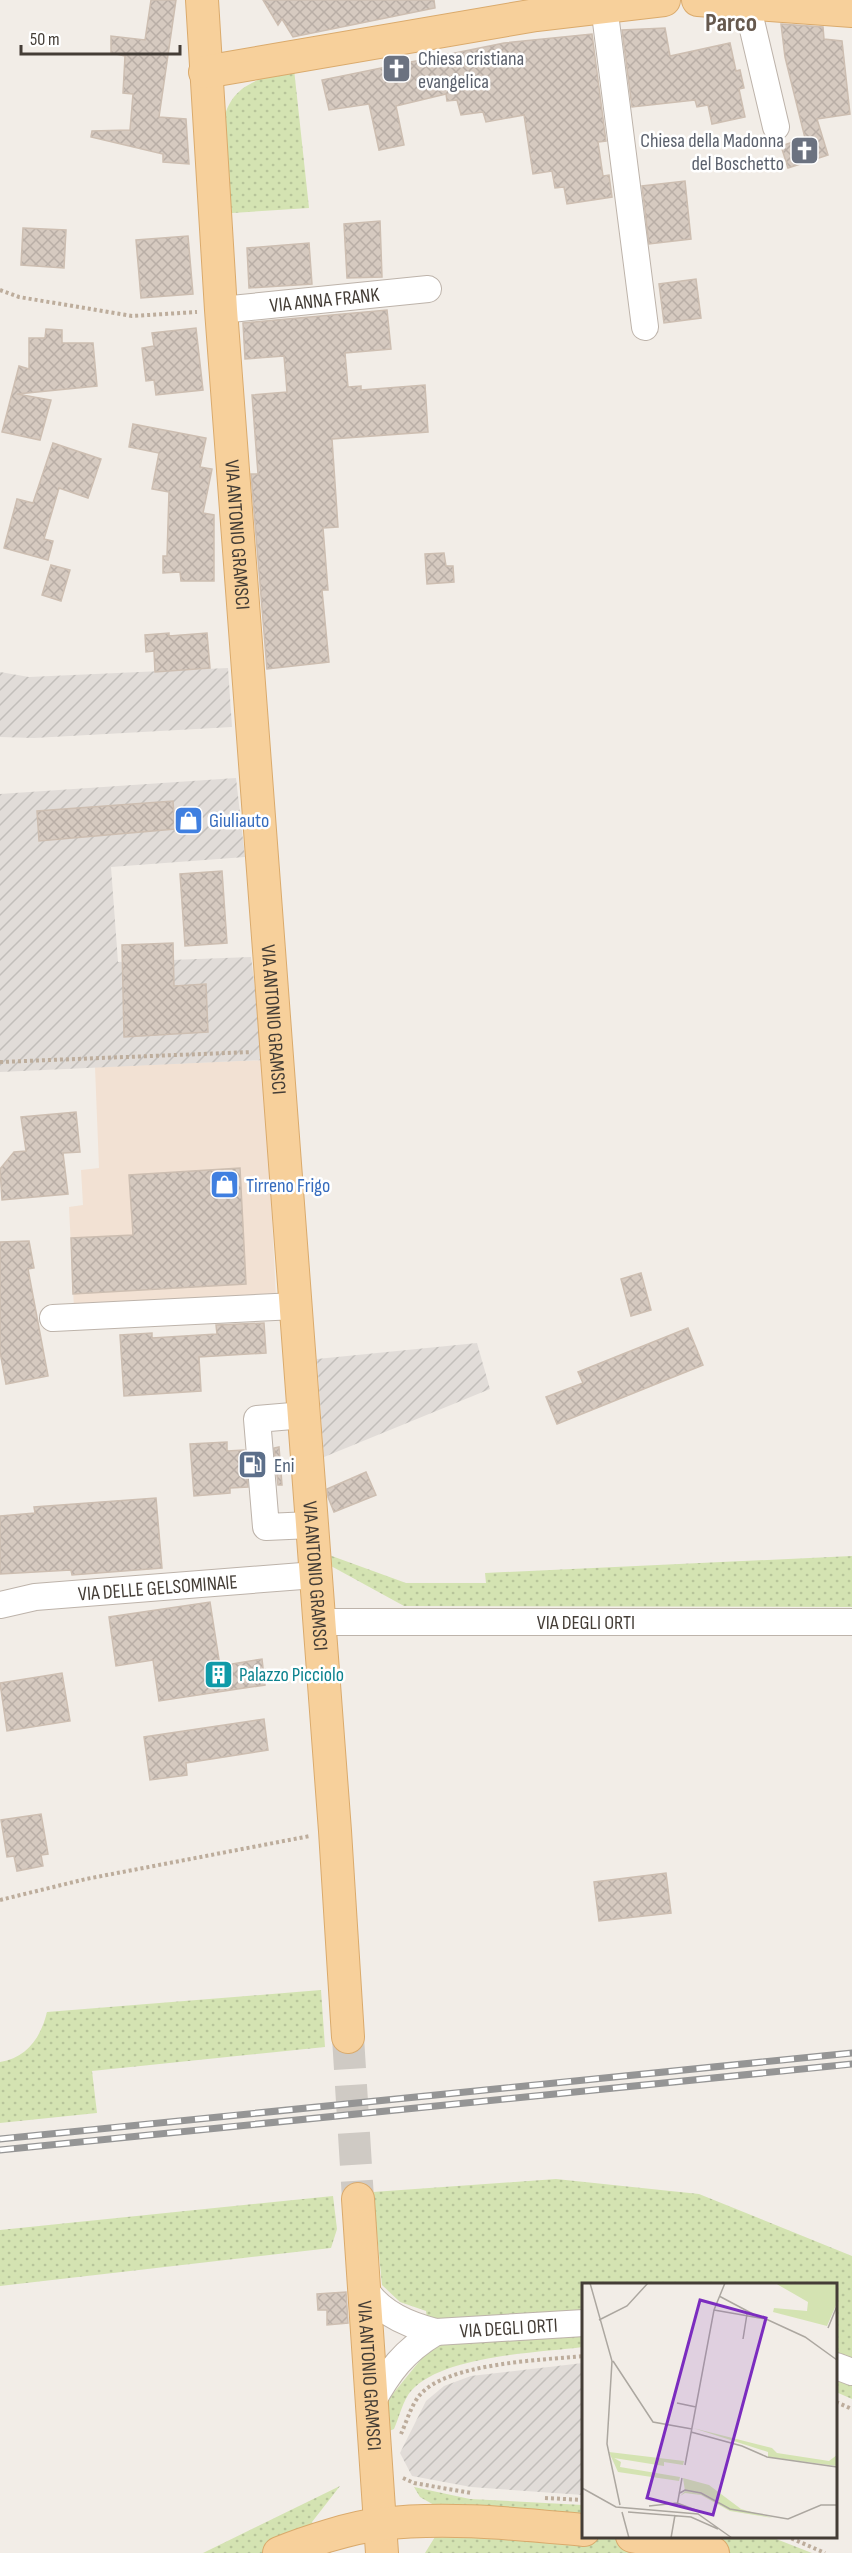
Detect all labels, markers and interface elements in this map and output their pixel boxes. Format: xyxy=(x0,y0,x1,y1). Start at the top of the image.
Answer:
district label: Parco xyxy=(705,8,757,39)
scale bar xyxy=(21,18,180,56)
text: 50 m xyxy=(30,29,60,50)
place label: Chiesa cristiana evangelica xyxy=(418,47,524,94)
church icon: Chiesa cristiana evangelica xyxy=(381,53,413,85)
place label: Chiesa della Madonna del Boschetto xyxy=(640,129,784,176)
church icon: Chiesa della Madonna del Boschetto xyxy=(789,135,821,167)
street label: VIA ANNA FRANK xyxy=(268,283,381,318)
street label: VIA ANTONIO GRAMSCI xyxy=(219,459,254,611)
shop icon: Giuliauto xyxy=(172,804,204,836)
place label: Giuliauto xyxy=(209,809,269,833)
street label: VIA ANTONIO GRAMSCI xyxy=(256,944,291,1095)
shop icon: Tirreno Frigo xyxy=(209,1169,241,1201)
place label: Tirreno Frigo xyxy=(246,1174,330,1198)
fuel station icon: Eni xyxy=(237,1449,269,1481)
place label: Eni xyxy=(274,1454,295,1478)
street label: VIA ANTONIO GRAMSCI xyxy=(297,1500,332,1652)
street label: VIA DELLE GELSOMINAIE xyxy=(77,1570,239,1607)
street label: VIA DEGLI ORTI xyxy=(537,1611,635,1635)
building icon: Palazzo Picciolo xyxy=(202,1658,234,1690)
place label: Palazzo Picciolo xyxy=(239,1663,344,1687)
inset map xyxy=(582,2283,837,2538)
street label: VIA ANTONIO GRAMSCI xyxy=(352,2300,386,2451)
street label: VIA DEGLI ORTI xyxy=(459,2314,559,2344)

